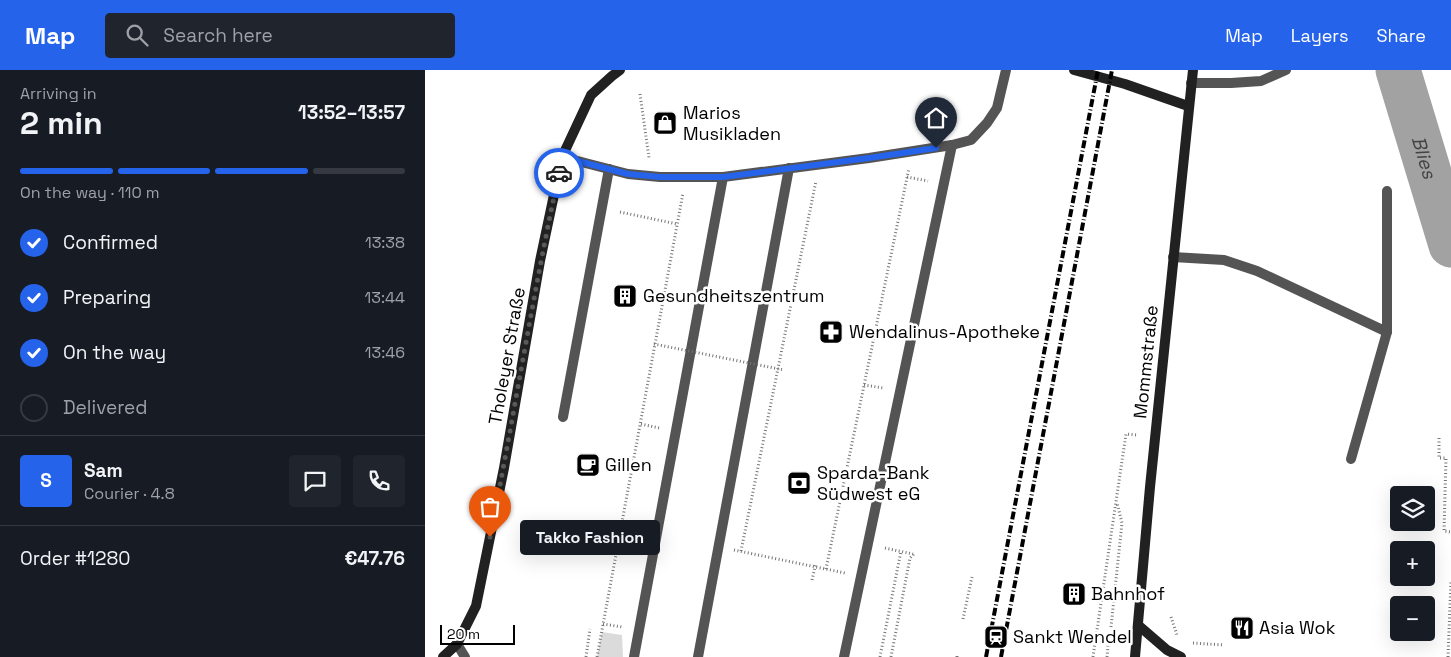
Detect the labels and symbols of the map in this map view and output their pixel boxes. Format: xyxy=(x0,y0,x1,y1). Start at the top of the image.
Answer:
pin xyxy=(915,97,957,148)
place label: Marios Musikladen xyxy=(683,101,781,145)
shop icon: Marios Musikladen xyxy=(652,110,678,136)
water label: Blies xyxy=(1406,133,1442,182)
courier xyxy=(534,148,584,198)
building icon: Gesundheitszentrum xyxy=(612,283,638,309)
place label: Gesundheitszentrum xyxy=(643,284,825,307)
street label: Tholeyer Straße xyxy=(483,285,530,426)
street label: Mommstraße xyxy=(1128,304,1163,420)
pharmacy icon: Wendalinus-Apotheke xyxy=(818,319,844,345)
place label: Wendalinus-Apotheke xyxy=(849,320,1040,343)
cafe icon: Gillen xyxy=(575,452,601,478)
place label: Gillen xyxy=(605,453,652,476)
place label: Sparda-Bank Südwest eG xyxy=(817,461,930,505)
bank icon: Sparda-Bank Südwest eG xyxy=(786,470,812,496)
pin xyxy=(469,486,511,537)
callout: Takko Fashion xyxy=(520,520,660,554)
building icon: Bahnhof xyxy=(1061,581,1087,607)
place label: Bahnhof xyxy=(1091,582,1165,605)
restaurant icon: Asia Wok xyxy=(1229,615,1255,641)
place label: Asia Wok xyxy=(1259,616,1336,639)
scale bar xyxy=(440,622,515,645)
station icon: Sankt Wendel xyxy=(983,624,1009,650)
place label: Sankt Wendel xyxy=(1013,625,1132,648)

